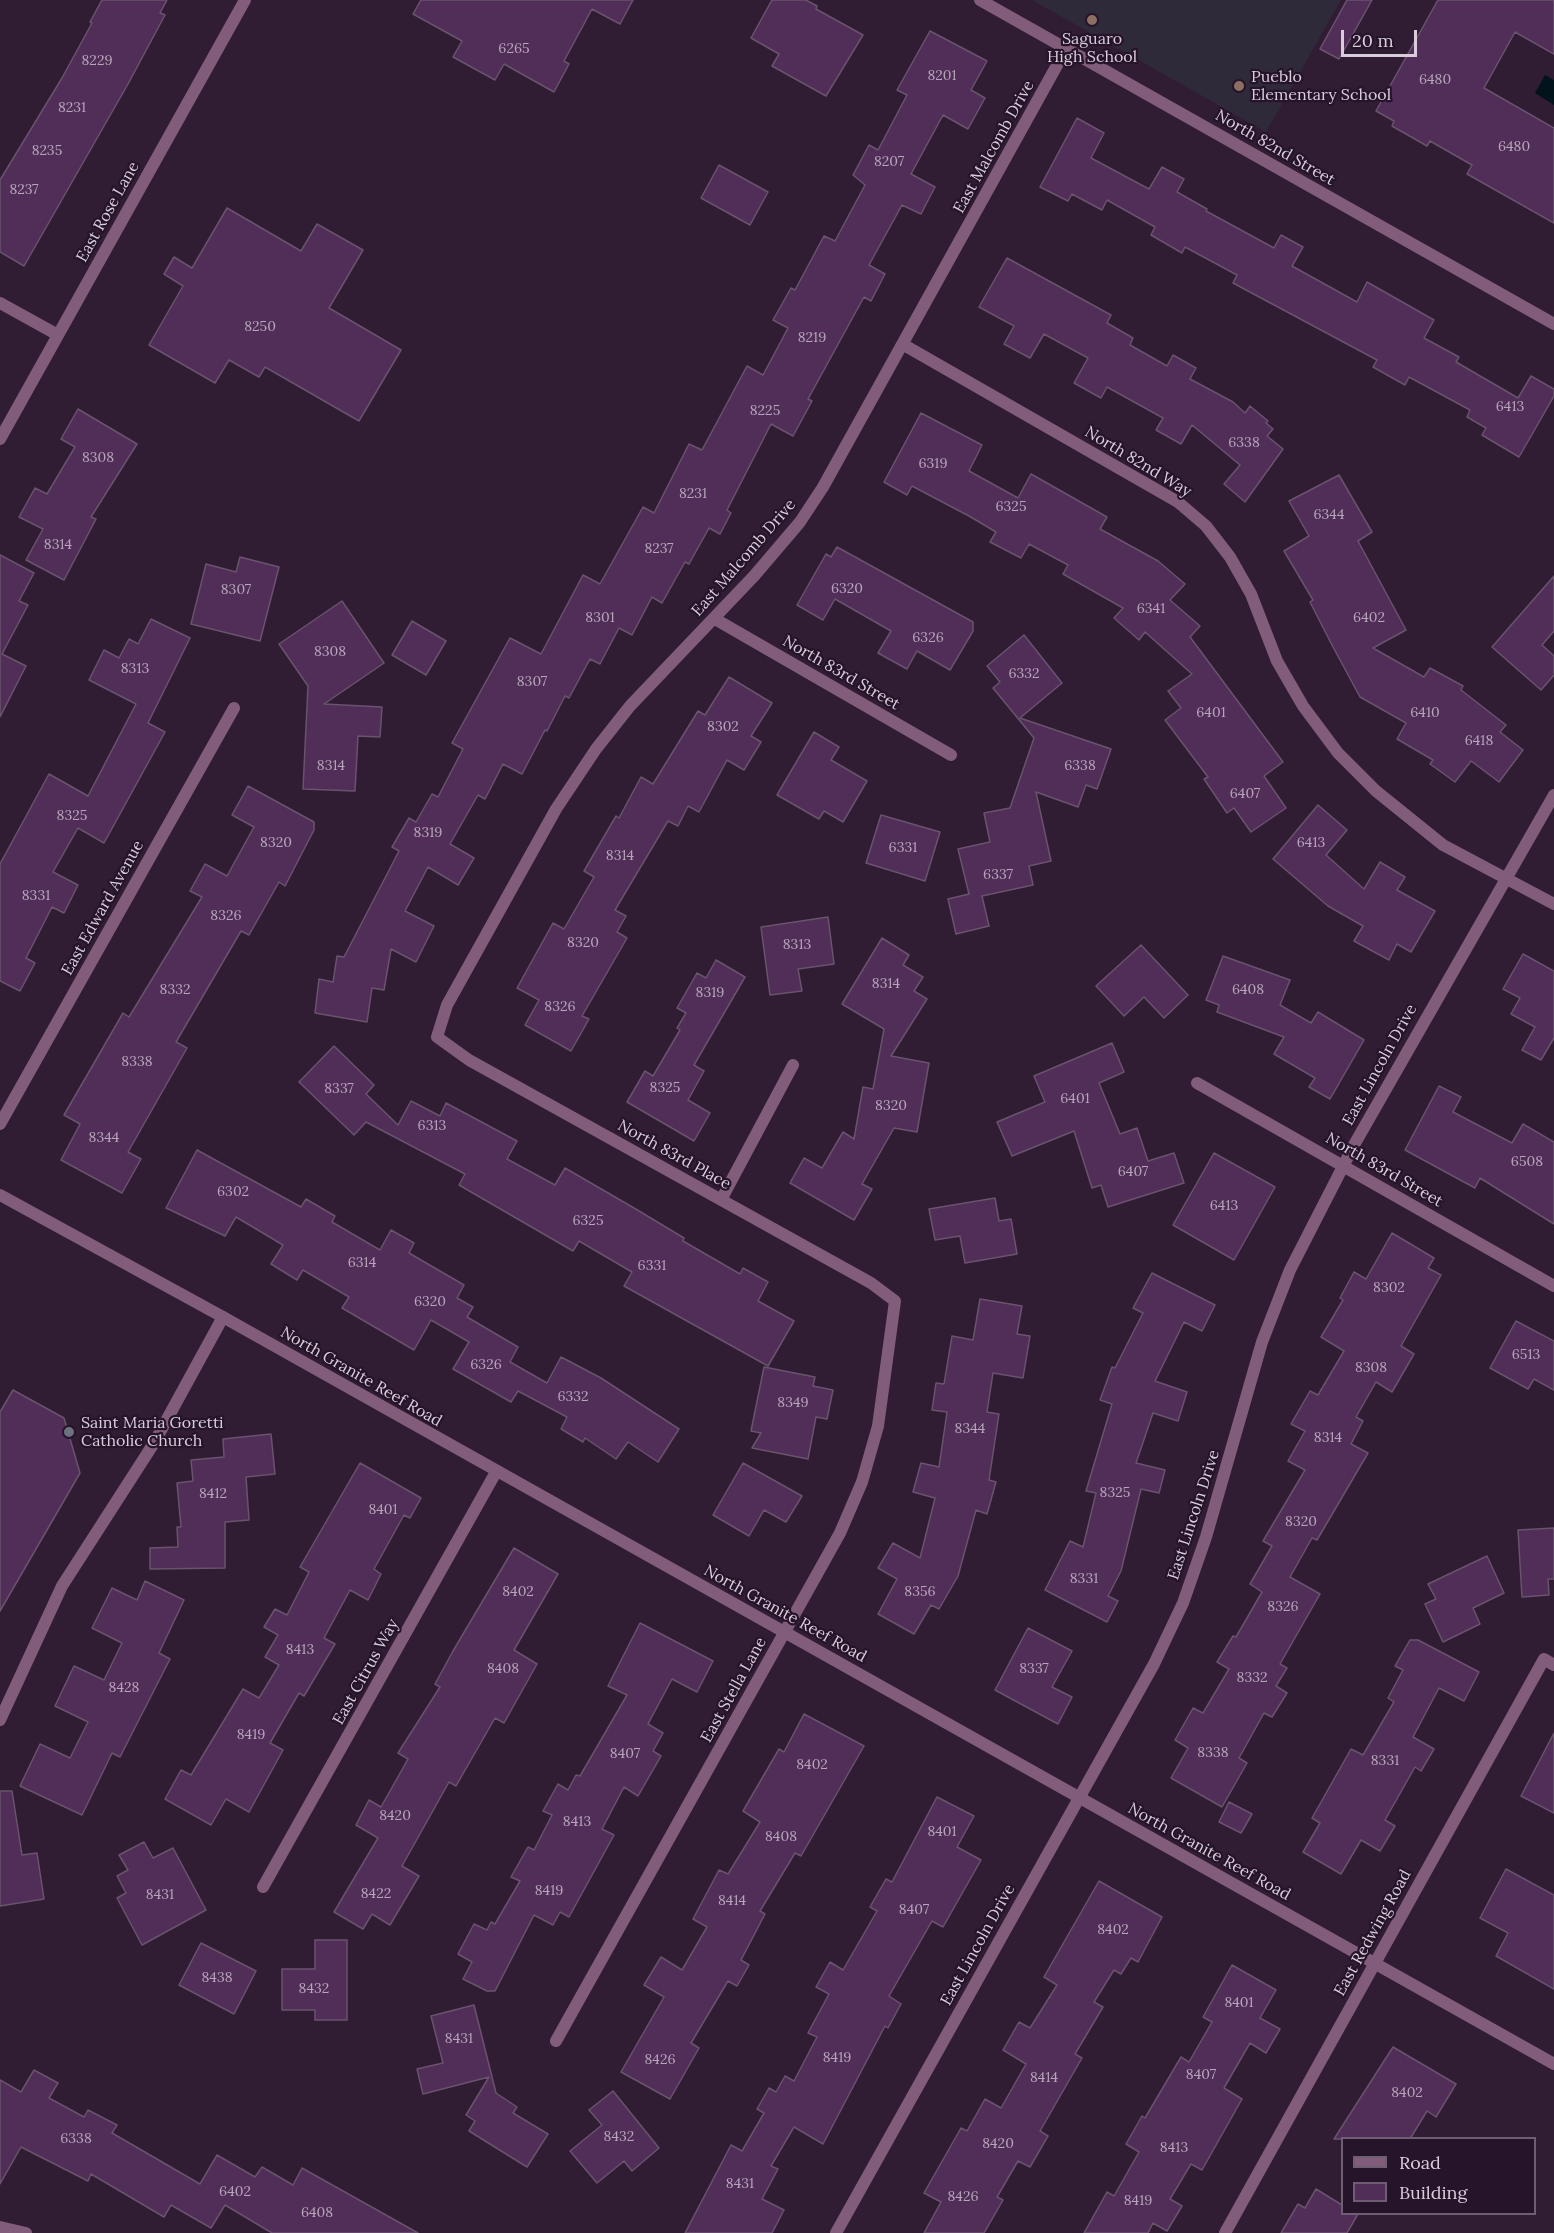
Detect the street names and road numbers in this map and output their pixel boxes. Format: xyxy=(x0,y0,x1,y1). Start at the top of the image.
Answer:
street label: East Malcomb Drive xyxy=(949,77,1039,217)
street label: North 82nd Street xyxy=(1212,106,1338,190)
street label: East Rose Lane xyxy=(72,158,144,266)
street label: North 82nd Way xyxy=(1081,423,1195,501)
street label: East Malcomb Drive xyxy=(688,495,800,621)
street label: North 83rd Street xyxy=(779,632,903,714)
street label: East Edward Avenue xyxy=(58,837,148,979)
street label: East Lincoln Drive xyxy=(1339,1001,1421,1129)
street label: North 83rd Place xyxy=(614,1116,734,1194)
street label: North 83rd Street xyxy=(1322,1129,1446,1211)
street label: North Granite Reef Road xyxy=(277,1323,445,1431)
street label: East Lincoln Drive xyxy=(1164,1448,1224,1582)
street label: North Granite Reef Road xyxy=(700,1561,870,1667)
street label: East Citrus Way xyxy=(329,1616,403,1728)
street label: East Stella Lane xyxy=(697,1634,771,1746)
street label: North Granite Reef Road xyxy=(1124,1799,1294,1905)
street label: East Redwing Road xyxy=(1330,1867,1416,1999)
street label: East Lincoln Drive xyxy=(937,1881,1019,2009)

